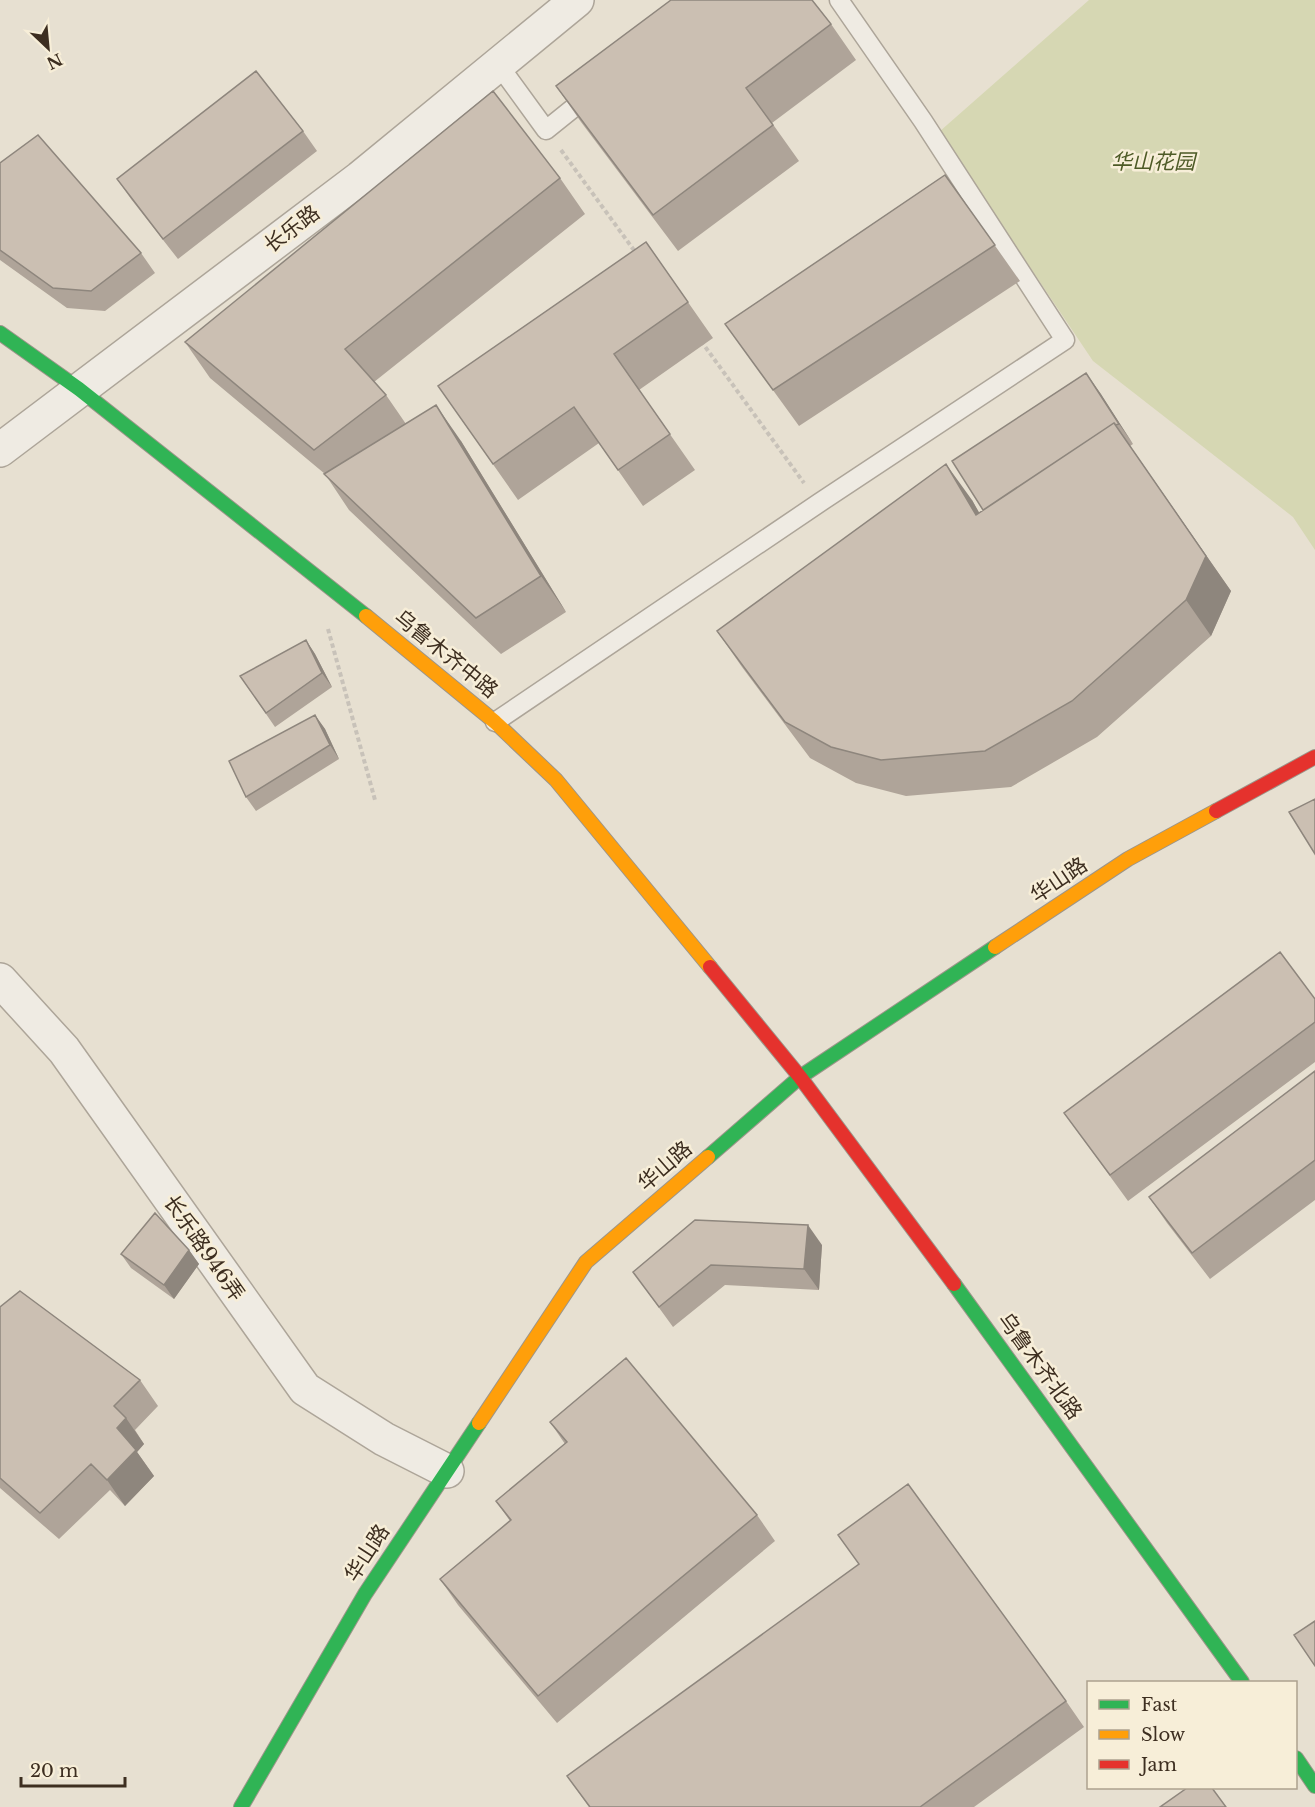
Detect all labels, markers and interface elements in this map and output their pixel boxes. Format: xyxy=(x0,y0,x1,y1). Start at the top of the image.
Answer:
north arrow xyxy=(18,18,78,78)
text: N xyxy=(43,49,66,74)
park label: 华山花园 xyxy=(1111,149,1198,175)
street label: 长乐路 xyxy=(259,200,325,258)
street label: 乌鲁木齐中路 xyxy=(389,604,503,704)
street label: 华山路 xyxy=(1026,852,1092,908)
street label: 华山路 xyxy=(633,1136,697,1196)
street label: 长乐路946弄 xyxy=(158,1190,250,1306)
street label: 乌鲁木齐北路 xyxy=(992,1307,1088,1425)
street label: 华山路 xyxy=(339,1520,395,1586)
legend xyxy=(1087,1681,1297,1789)
text: Fast xyxy=(1141,1694,1178,1716)
text: Slow xyxy=(1141,1724,1186,1746)
scale bar xyxy=(21,1750,124,1788)
text: Jam xyxy=(1139,1754,1177,1776)
text: 20 m xyxy=(30,1760,78,1782)

